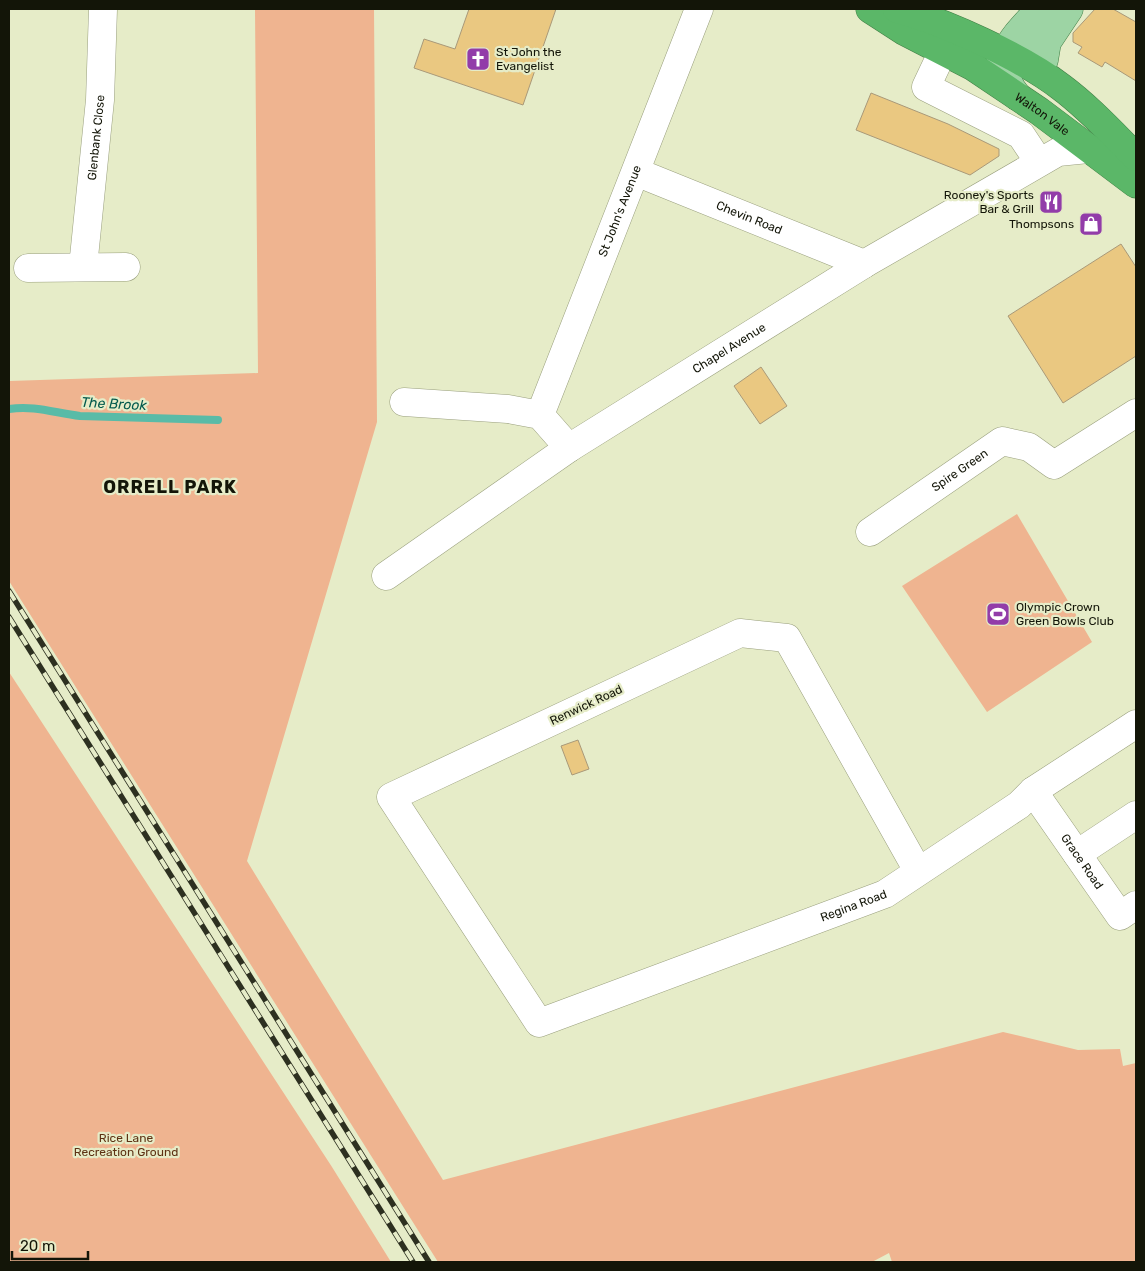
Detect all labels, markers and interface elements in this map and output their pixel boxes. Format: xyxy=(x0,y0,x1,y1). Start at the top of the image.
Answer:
place label: St John the Evangelist xyxy=(496,45,562,73)
church icon: St John the Evangelist xyxy=(465,46,491,72)
street label: Walton Vale xyxy=(1012,90,1072,139)
street label: Glenbank Close xyxy=(85,94,107,181)
street label: St John's Avenue xyxy=(596,163,644,259)
place label: Rooney's Sports Bar & Grill xyxy=(944,188,1034,216)
restaurant icon: Rooney's Sports Bar & Grill xyxy=(1038,189,1064,215)
street label: Chevin Road xyxy=(714,198,784,237)
shop icon: Thompsons xyxy=(1078,211,1104,237)
place label: Thompsons xyxy=(1009,217,1074,231)
street label: Chapel Avenue xyxy=(690,320,768,376)
water label: The Brook xyxy=(81,394,148,414)
street label: Spire Green xyxy=(929,446,990,494)
district label: ORRELL PARK xyxy=(103,476,237,498)
place label: Olympic Crown Green Bowls Club xyxy=(1016,600,1114,628)
sports icon: Olympic Crown Green Bowls Club xyxy=(985,601,1011,627)
street label: Renwick Road xyxy=(548,682,624,728)
street label: Grace Road xyxy=(1058,831,1106,892)
street label: Regina Road xyxy=(818,887,889,925)
park label: Rice Lane Recreation Ground xyxy=(74,1131,178,1159)
scale bar xyxy=(12,1228,89,1260)
text: 20 m xyxy=(20,1237,55,1255)

